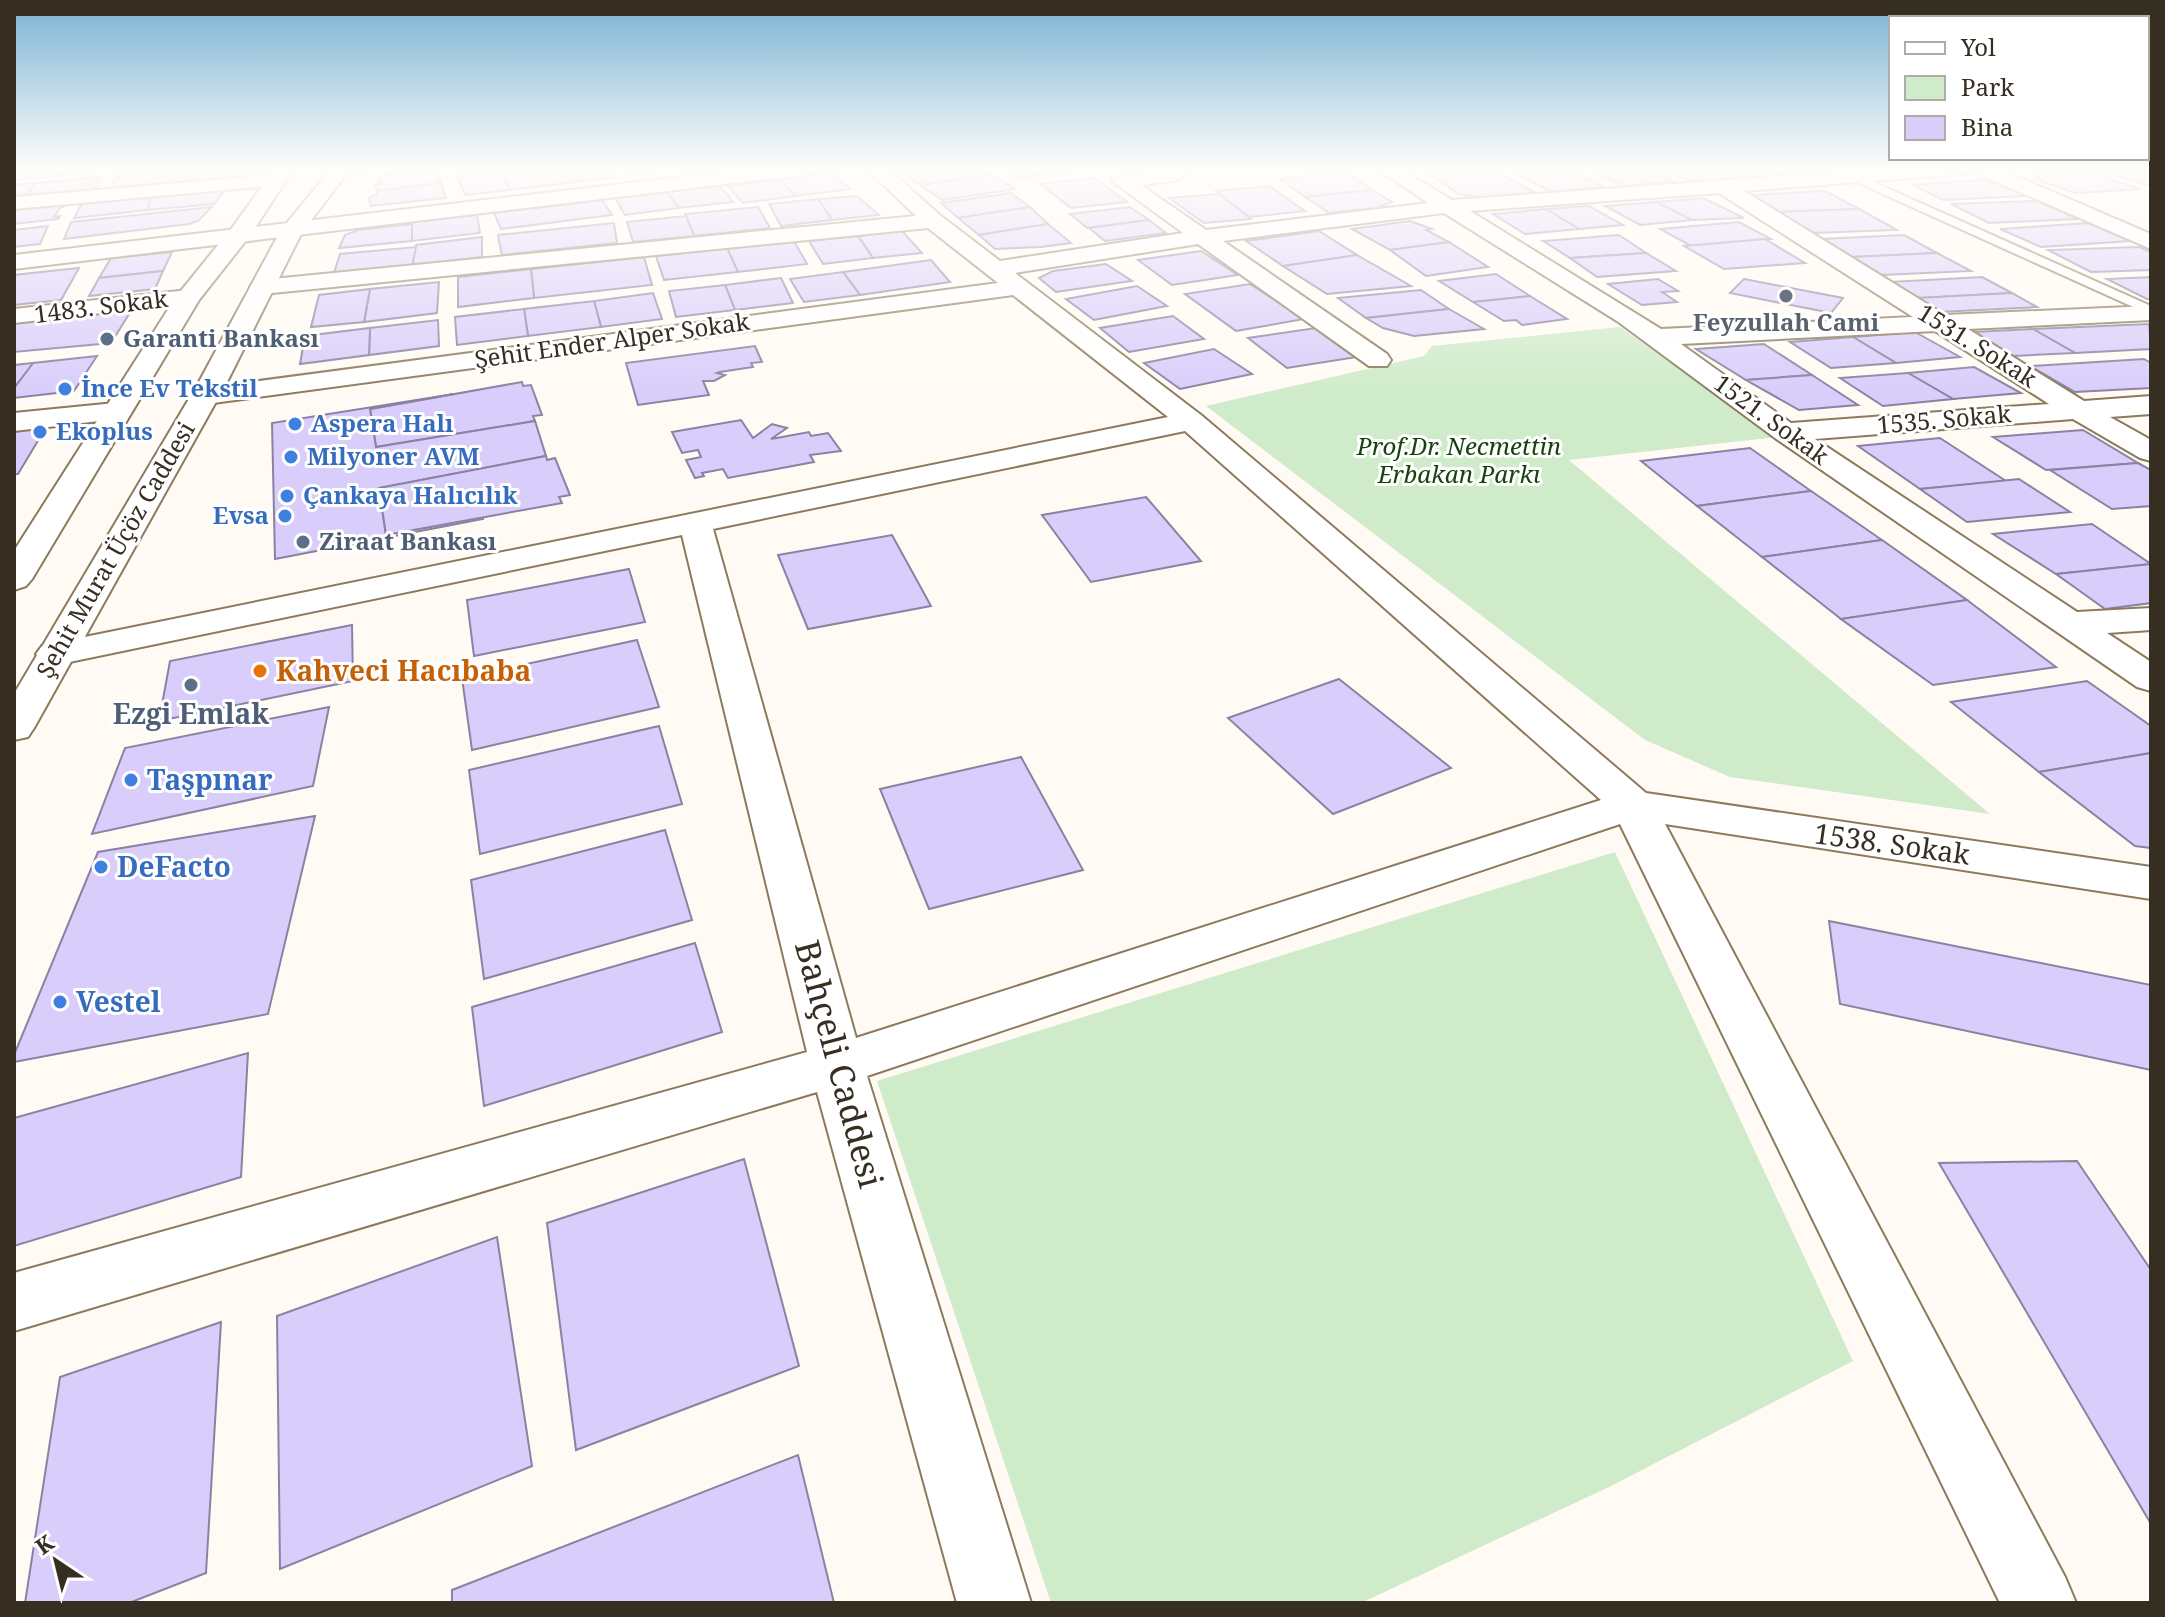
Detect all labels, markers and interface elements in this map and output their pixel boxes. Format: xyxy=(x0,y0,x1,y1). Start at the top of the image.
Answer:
legend xyxy=(1889,16,2149,160)
text: Yol xyxy=(1960,30,1996,63)
text: Park xyxy=(1961,70,2015,103)
text: Bina xyxy=(1961,110,2013,143)
street label: 1483. Sokak xyxy=(32,281,170,330)
marker: Feyzullah Cami xyxy=(1777,287,1795,305)
street label: 1531. Sokak xyxy=(1912,295,2044,395)
street label: Şehit Ender Alper Sokak xyxy=(472,304,752,375)
place label: Feyzullah Cami xyxy=(1693,305,1880,338)
place label: Garanti Bankası xyxy=(123,321,320,354)
marker: Garanti Bankası xyxy=(98,330,116,348)
street label: 1521. Sokak xyxy=(1708,366,1837,472)
place label: İnce Ev Tekstil xyxy=(81,371,258,404)
marker: İnce Ev Tekstil xyxy=(56,380,74,398)
street label: 1535. Sokak xyxy=(1875,396,2013,441)
place label: Aspera Halı xyxy=(311,406,454,439)
place label: Ekoplus xyxy=(56,414,153,447)
street label: Şehit Murat Üçöz Caddesi xyxy=(28,415,202,683)
marker: Aspera Halı xyxy=(286,415,304,433)
marker: Ekoplus xyxy=(31,423,49,441)
park label: Prof.Dr. Necmettin Erbakan Parkı xyxy=(1356,429,1561,490)
place label: Milyoner AVM xyxy=(307,439,480,472)
marker: Milyoner AVM xyxy=(282,448,300,466)
place label: Çankaya Halıcılık xyxy=(303,478,518,511)
marker: Çankaya Halıcılık xyxy=(278,487,296,505)
place label: Evsa xyxy=(213,498,269,531)
marker: Evsa xyxy=(276,507,294,525)
place label: Ziraat Bankası xyxy=(319,524,497,557)
marker: Ziraat Bankası xyxy=(294,533,312,551)
place label: Kahveci Hacıbaba xyxy=(276,651,531,689)
marker: Kahveci Hacıbaba xyxy=(251,662,269,680)
marker: Ezgi Emlak xyxy=(182,676,200,694)
place label: Ezgi Emlak xyxy=(113,694,269,732)
place label: Taşpınar xyxy=(147,760,273,798)
marker: Taşpınar xyxy=(122,771,140,789)
street label: 1538. Sokak xyxy=(1812,813,1973,873)
place label: DeFacto xyxy=(117,847,231,885)
marker: DeFacto xyxy=(92,858,110,876)
street label: Bahçeli Caddesi xyxy=(785,935,895,1193)
place label: Vestel xyxy=(76,982,161,1020)
marker: Vestel xyxy=(51,993,69,1011)
north arrow xyxy=(16,1521,96,1601)
text: K xyxy=(29,1526,60,1561)

